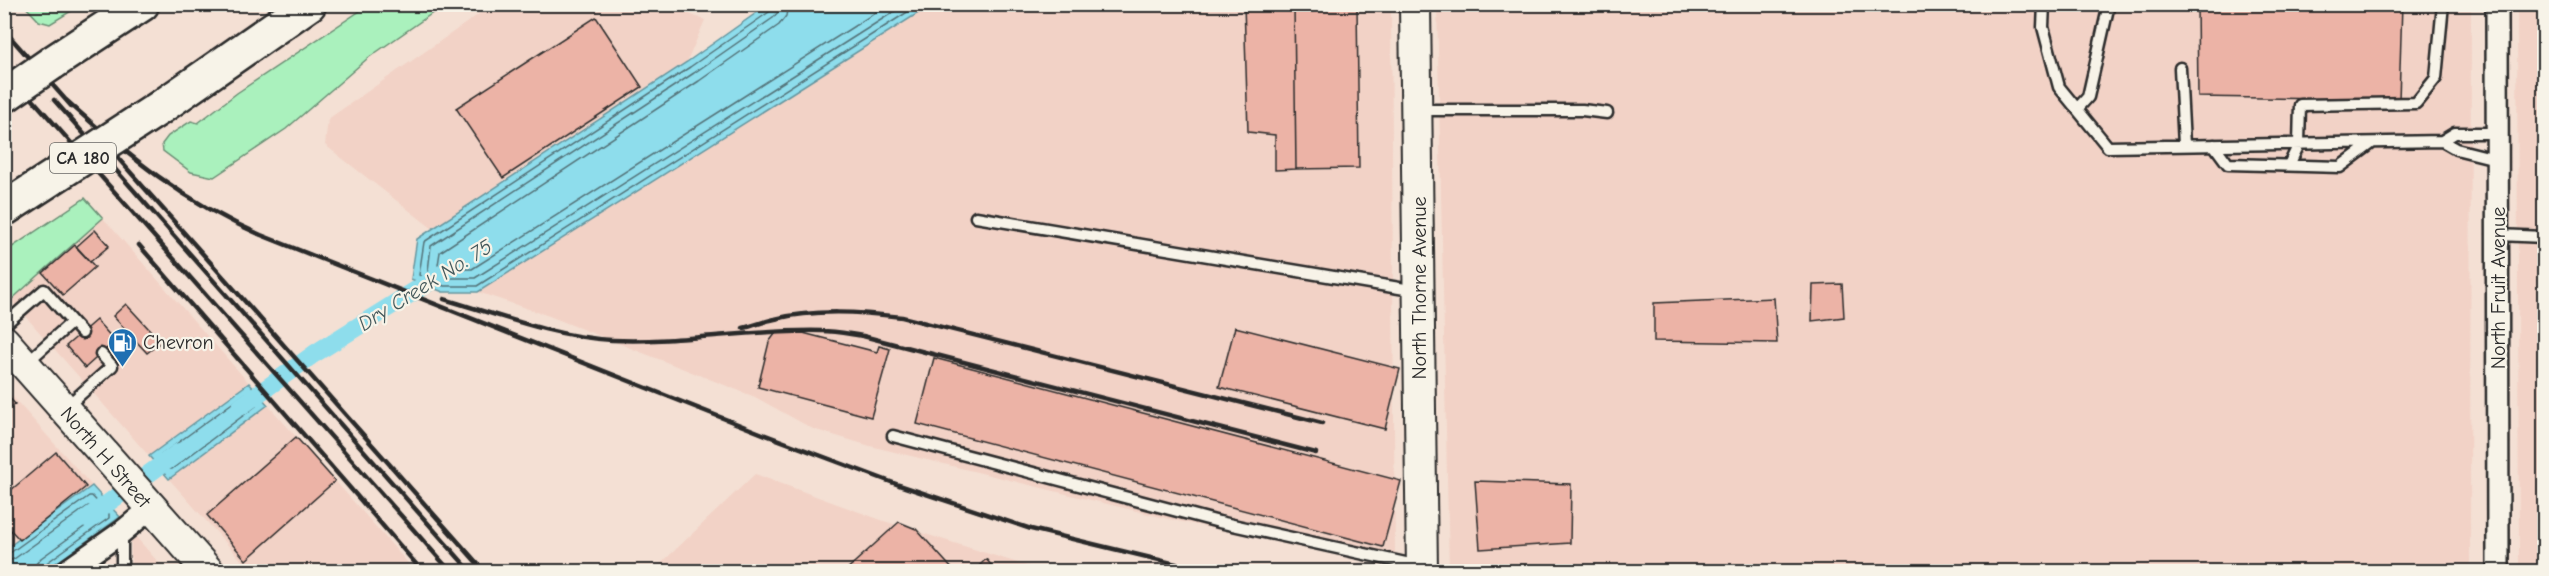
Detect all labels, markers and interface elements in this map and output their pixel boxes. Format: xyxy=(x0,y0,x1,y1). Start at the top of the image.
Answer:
road number: CA 180 xyxy=(50,143,116,173)
street label: North Thorne Avenue xyxy=(1408,196,1431,380)
street label: North Fruit Avenue xyxy=(2487,207,2510,369)
water label: Dry Creek No. 75 xyxy=(354,234,497,336)
fuel station icon: Chevron xyxy=(106,326,138,368)
place label: Chevron xyxy=(143,331,214,354)
street label: North H Street xyxy=(56,402,156,513)

